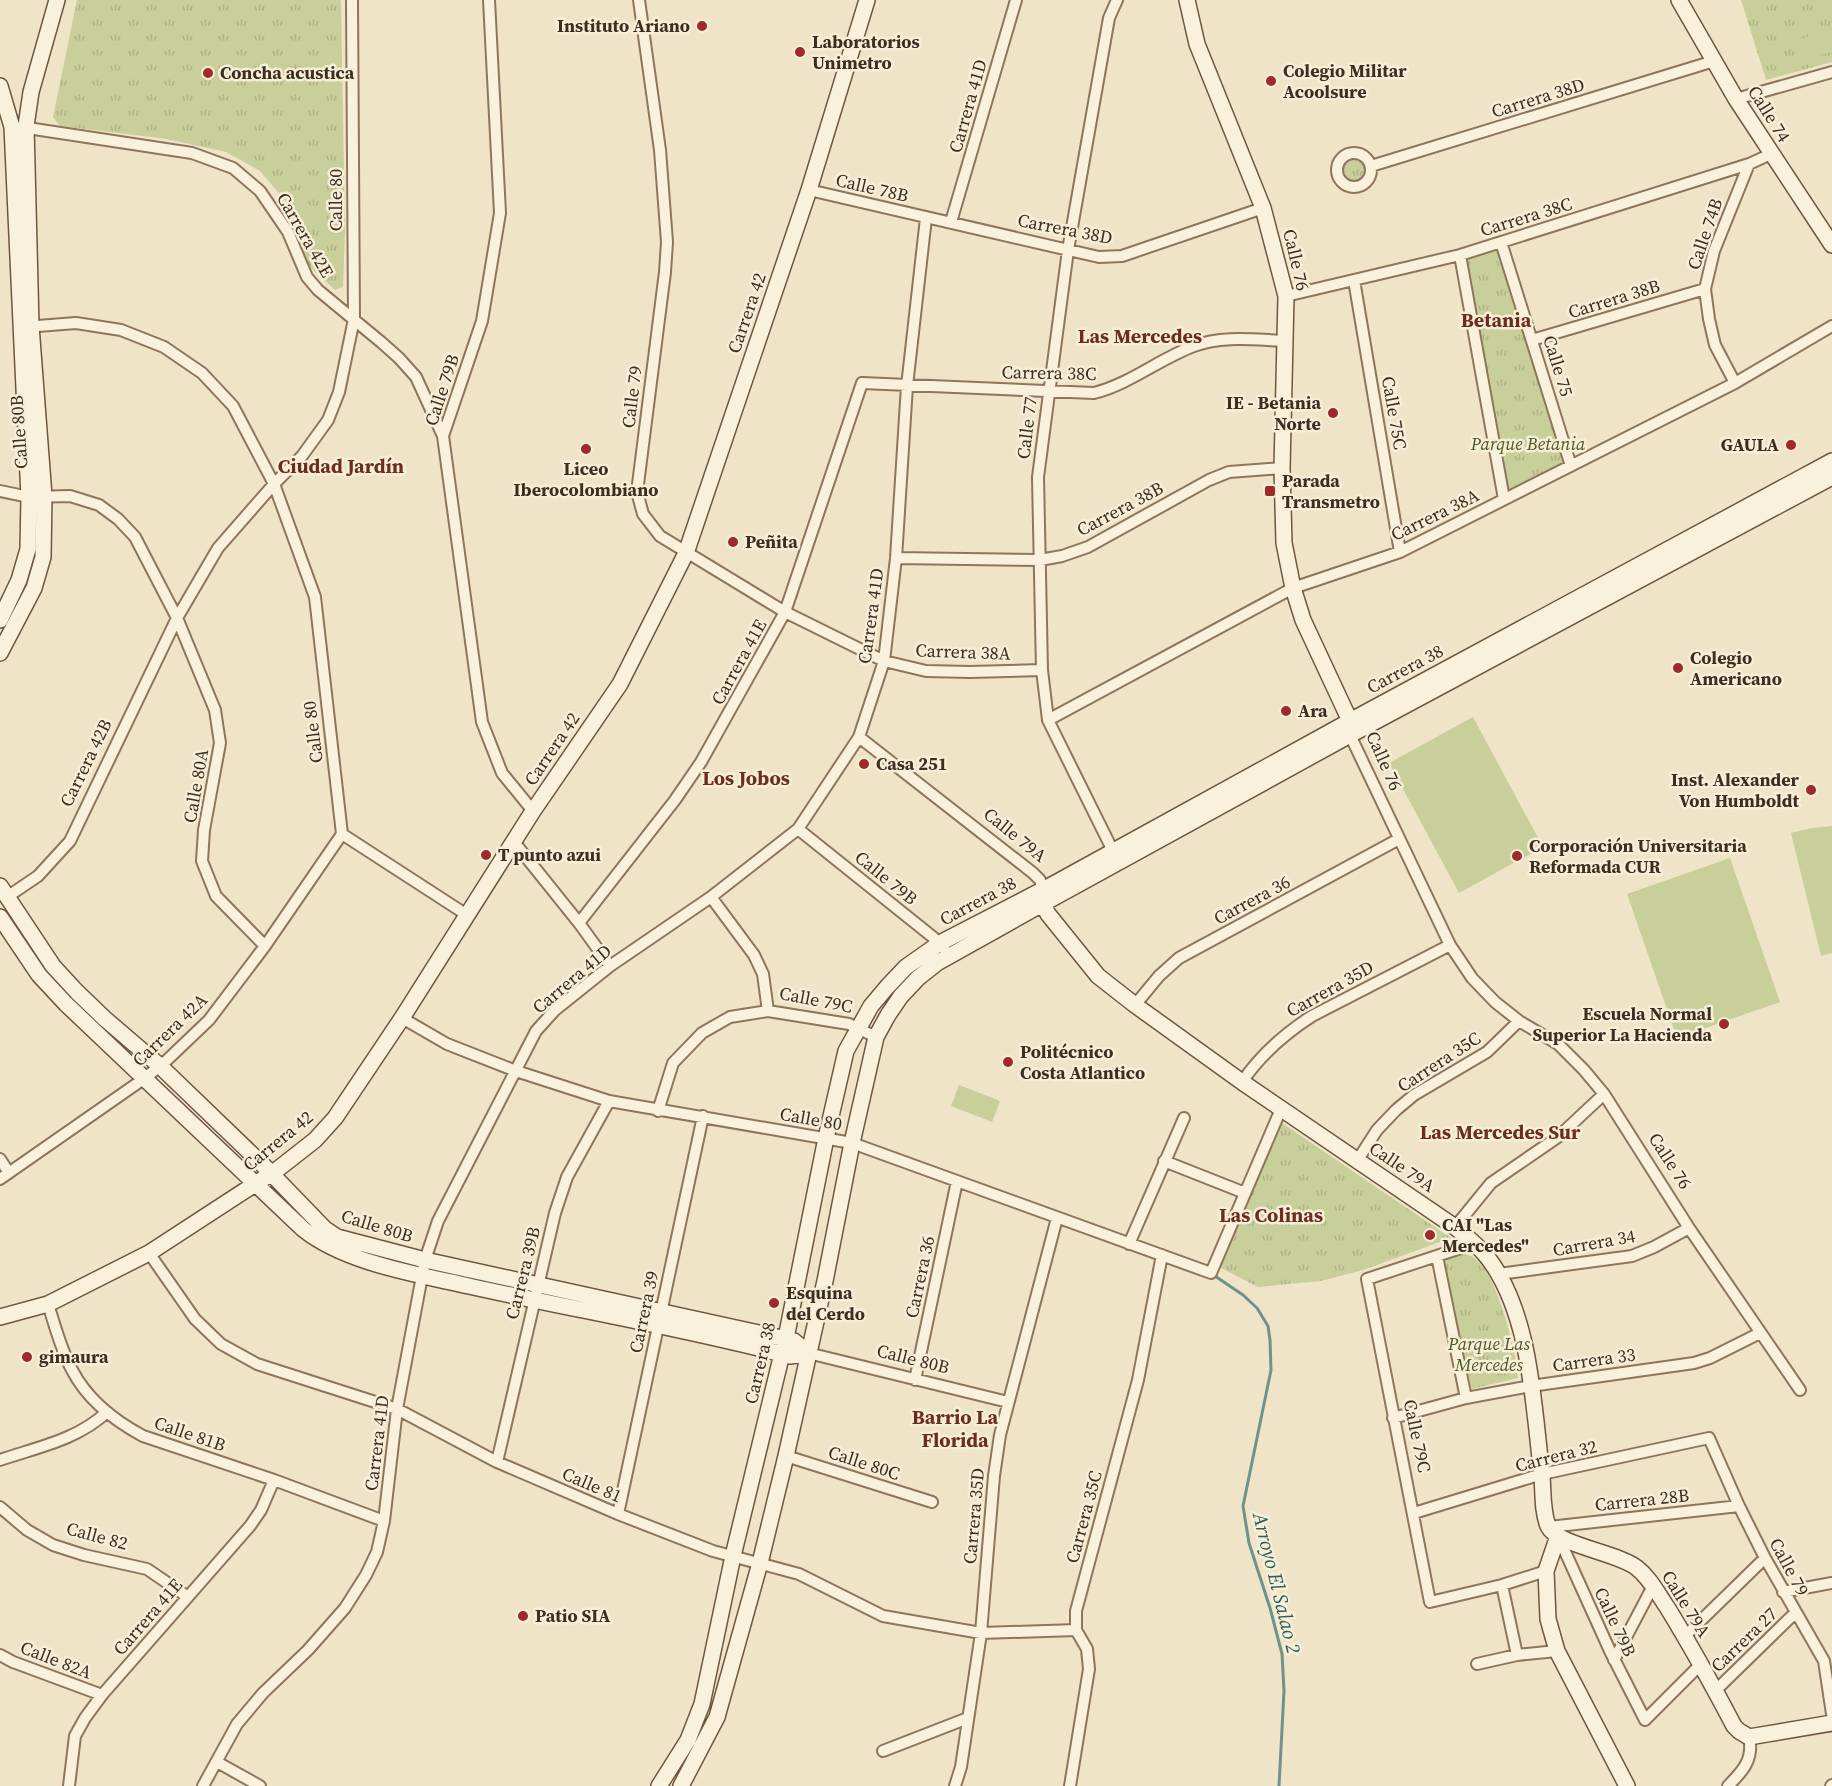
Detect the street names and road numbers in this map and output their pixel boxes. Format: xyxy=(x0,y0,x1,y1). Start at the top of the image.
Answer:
street label: Carrera 41D xyxy=(942,56,993,156)
street label: Carrera 38D xyxy=(1488,72,1588,124)
street label: Calle 74 xyxy=(1742,81,1797,147)
street label: Calle 78B xyxy=(833,167,911,208)
street label: Calle 80 xyxy=(323,169,348,231)
street label: Carrera 42E xyxy=(271,188,340,282)
street label: Carrera 38C xyxy=(1477,191,1575,242)
street label: Calle 74B xyxy=(1681,195,1728,273)
street label: Carrera 38D xyxy=(1015,207,1115,250)
street label: Calle 76 xyxy=(1277,227,1316,293)
street label: Carrera 42 xyxy=(721,269,772,356)
street label: Carrera 38B xyxy=(1565,273,1663,324)
street label: Calle 75 xyxy=(1537,332,1580,399)
street label: Calle 79B xyxy=(418,351,465,429)
street label: Carrera 38C xyxy=(1001,359,1097,386)
street label: Calle 79 xyxy=(615,364,648,430)
street label: Calle 75C xyxy=(1376,374,1413,452)
street label: Calle 80B xyxy=(3,394,34,470)
street label: Calle 77 xyxy=(1010,395,1043,461)
street label: Carrera 38B xyxy=(1072,475,1167,542)
street label: Carrera 38A xyxy=(1386,482,1483,547)
street label: Carrera 41D xyxy=(851,567,890,665)
street label: Carrera 41E xyxy=(705,614,772,709)
street label: Carrera 38A xyxy=(915,637,1011,666)
street label: Carrera 38 xyxy=(1362,638,1447,699)
street label: Calle 80 xyxy=(296,699,329,765)
street label: Carrera 42 xyxy=(518,707,585,790)
street label: Carrera 42B xyxy=(54,715,118,811)
street label: Calle 76 xyxy=(1360,727,1409,794)
street label: Calle 80A xyxy=(177,747,214,825)
street label: Calle 79A xyxy=(978,801,1052,868)
street label: Calle 79B xyxy=(850,845,923,911)
street label: Carrera 36 xyxy=(1209,869,1294,930)
street label: Carrera 38 xyxy=(935,870,1020,931)
street label: Carrera 41D xyxy=(527,938,617,1019)
street label: Carrera 35D xyxy=(1282,954,1378,1023)
street label: Calle 79C xyxy=(777,980,855,1019)
street label: Carrera 42A xyxy=(127,987,213,1072)
street label: Carrera 35C xyxy=(1392,1025,1485,1098)
street label: Calle 80 xyxy=(778,1101,844,1136)
street label: Carrera 42 xyxy=(237,1105,318,1177)
street label: Calle 76 xyxy=(1643,1128,1698,1194)
street label: Calle 79A xyxy=(1364,1135,1440,1198)
street label: Calle 80B xyxy=(338,1203,416,1248)
street label: Carrera 34 xyxy=(1551,1223,1637,1262)
street label: Carrera 39B xyxy=(499,1224,546,1322)
street label: Carrera 36 xyxy=(899,1233,940,1320)
street label: Carrera 39 xyxy=(623,1268,664,1355)
street label: Carrera 38 xyxy=(738,1319,781,1406)
street label: Calle 80B xyxy=(874,1337,952,1380)
street label: Carrera 33 xyxy=(1551,1341,1637,1378)
street label: Carrera 41D xyxy=(358,1394,395,1492)
street label: Calle 79C xyxy=(1398,1397,1437,1475)
street label: Calle 81B xyxy=(151,1410,229,1457)
street label: Carrera 32 xyxy=(1512,1433,1599,1478)
street label: Calle 80C xyxy=(825,1439,903,1486)
street label: Calle 81 xyxy=(558,1461,626,1508)
street label: Carrera 35D xyxy=(957,1467,990,1565)
street label: Carrera 35C xyxy=(1059,1468,1108,1566)
street label: Carrera 28B xyxy=(1594,1482,1690,1517)
street label: Calle 82 xyxy=(64,1515,131,1556)
street label: Calle 79 xyxy=(1764,1533,1815,1600)
street label: Calle 79A xyxy=(1656,1565,1717,1642)
street label: Carrera 41E xyxy=(107,1573,188,1660)
street label: Calle 79B xyxy=(1588,1583,1642,1661)
street label: Carrera 27 xyxy=(1705,1602,1782,1678)
street label: Calle 82A xyxy=(17,1635,96,1685)

